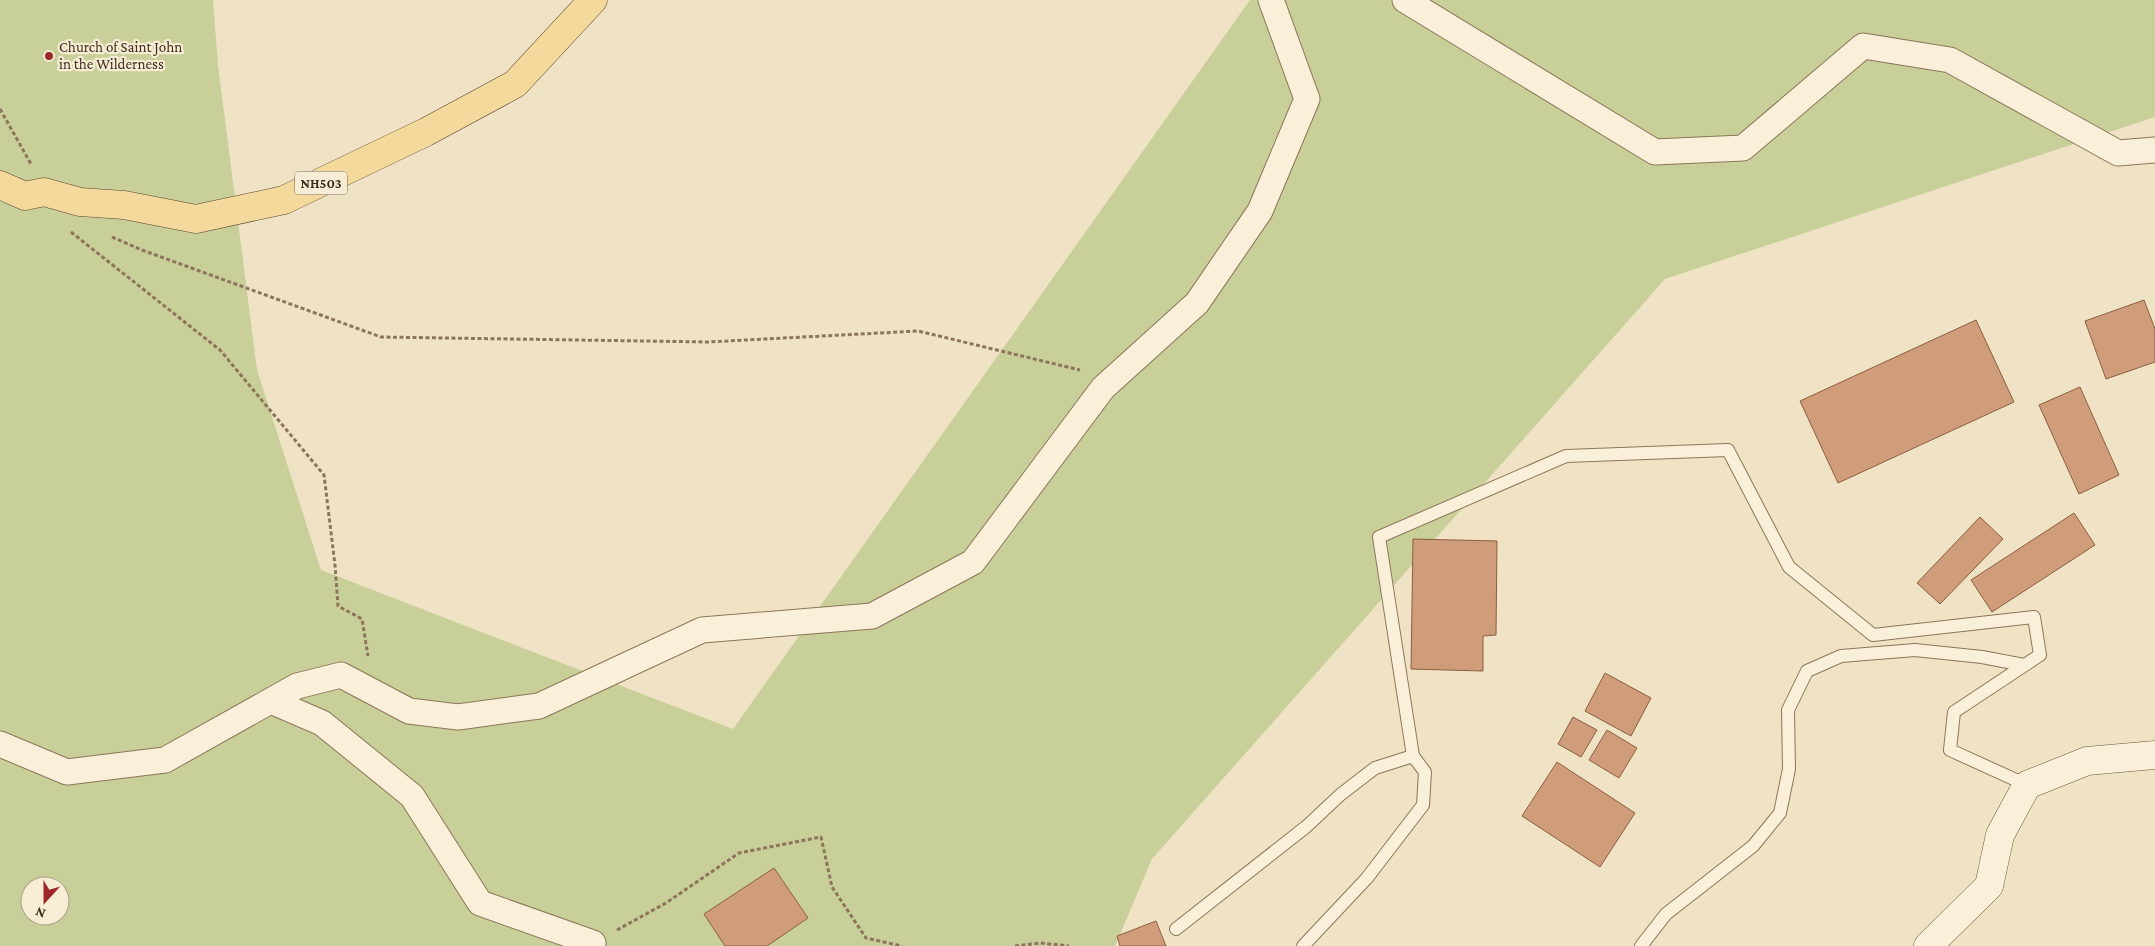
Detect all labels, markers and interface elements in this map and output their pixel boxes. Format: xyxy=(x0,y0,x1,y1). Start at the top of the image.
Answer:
place label: Church of Saint John in the Wilderness xyxy=(59,39,182,72)
marker: Church of Saint John in the Wilderness xyxy=(43,50,55,62)
road number: NH503 xyxy=(295,172,347,194)
north arrow xyxy=(20,876,70,926)
text: N xyxy=(33,904,48,922)

